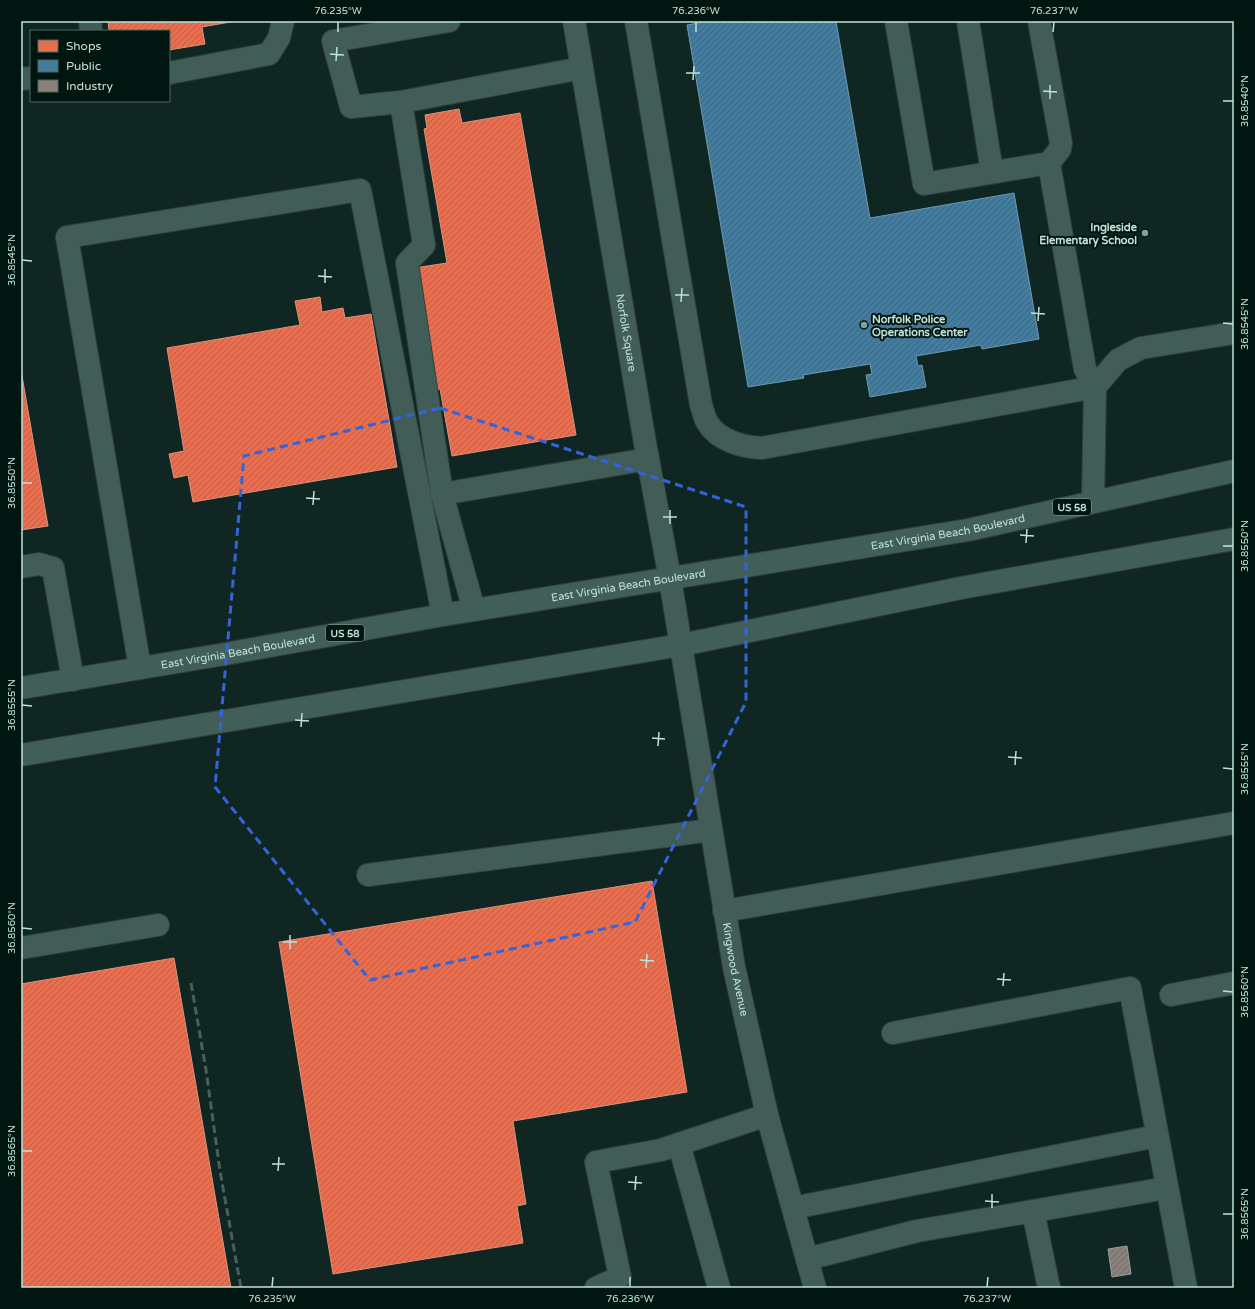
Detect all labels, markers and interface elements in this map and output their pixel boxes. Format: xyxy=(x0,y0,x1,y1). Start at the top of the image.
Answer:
text: 76.235°W xyxy=(314,5,362,17)
text: 76.236°W xyxy=(672,5,720,17)
text: 76.237°W xyxy=(1030,5,1078,17)
legend xyxy=(30,30,170,102)
text: Shops xyxy=(66,39,101,53)
text: Public xyxy=(66,59,101,73)
text: 36.8540°N xyxy=(1239,75,1251,127)
text: Industry xyxy=(66,79,113,93)
place label: Ingleside Elementary School xyxy=(1039,221,1138,248)
marker: Ingleside Elementary School xyxy=(1140,228,1150,238)
text: 36.8545°N xyxy=(6,234,18,286)
street label: Norfolk Square xyxy=(613,293,639,373)
text: 36.8545°N xyxy=(1239,298,1251,350)
place label: Norfolk Police Operations Center xyxy=(872,313,968,340)
marker: Norfolk Police Operations Center xyxy=(859,320,869,330)
text: 36.8550°N xyxy=(6,457,18,509)
road number: US 58 xyxy=(1053,499,1091,515)
street label: East Virginia Beach Boulevard xyxy=(870,512,1026,553)
text: 36.8550°N xyxy=(1239,520,1251,572)
street label: East Virginia Beach Boulevard xyxy=(550,567,707,604)
road number: US 58 xyxy=(326,625,364,641)
street label: East Virginia Beach Boulevard xyxy=(160,632,316,672)
text: 36.8555°N xyxy=(6,679,18,731)
text: 36.8555°N xyxy=(1239,743,1251,795)
text: 36.8560°N xyxy=(6,902,18,954)
street label: Kingwood Avenue xyxy=(720,922,751,1017)
text: 36.8560°N xyxy=(1239,966,1251,1018)
text: 36.8565°N xyxy=(6,1125,18,1177)
text: 36.8565°N xyxy=(1239,1188,1251,1240)
text: 76.235°W xyxy=(248,1293,296,1305)
text: 76.236°W xyxy=(606,1293,654,1305)
text: 76.237°W xyxy=(963,1293,1011,1305)

